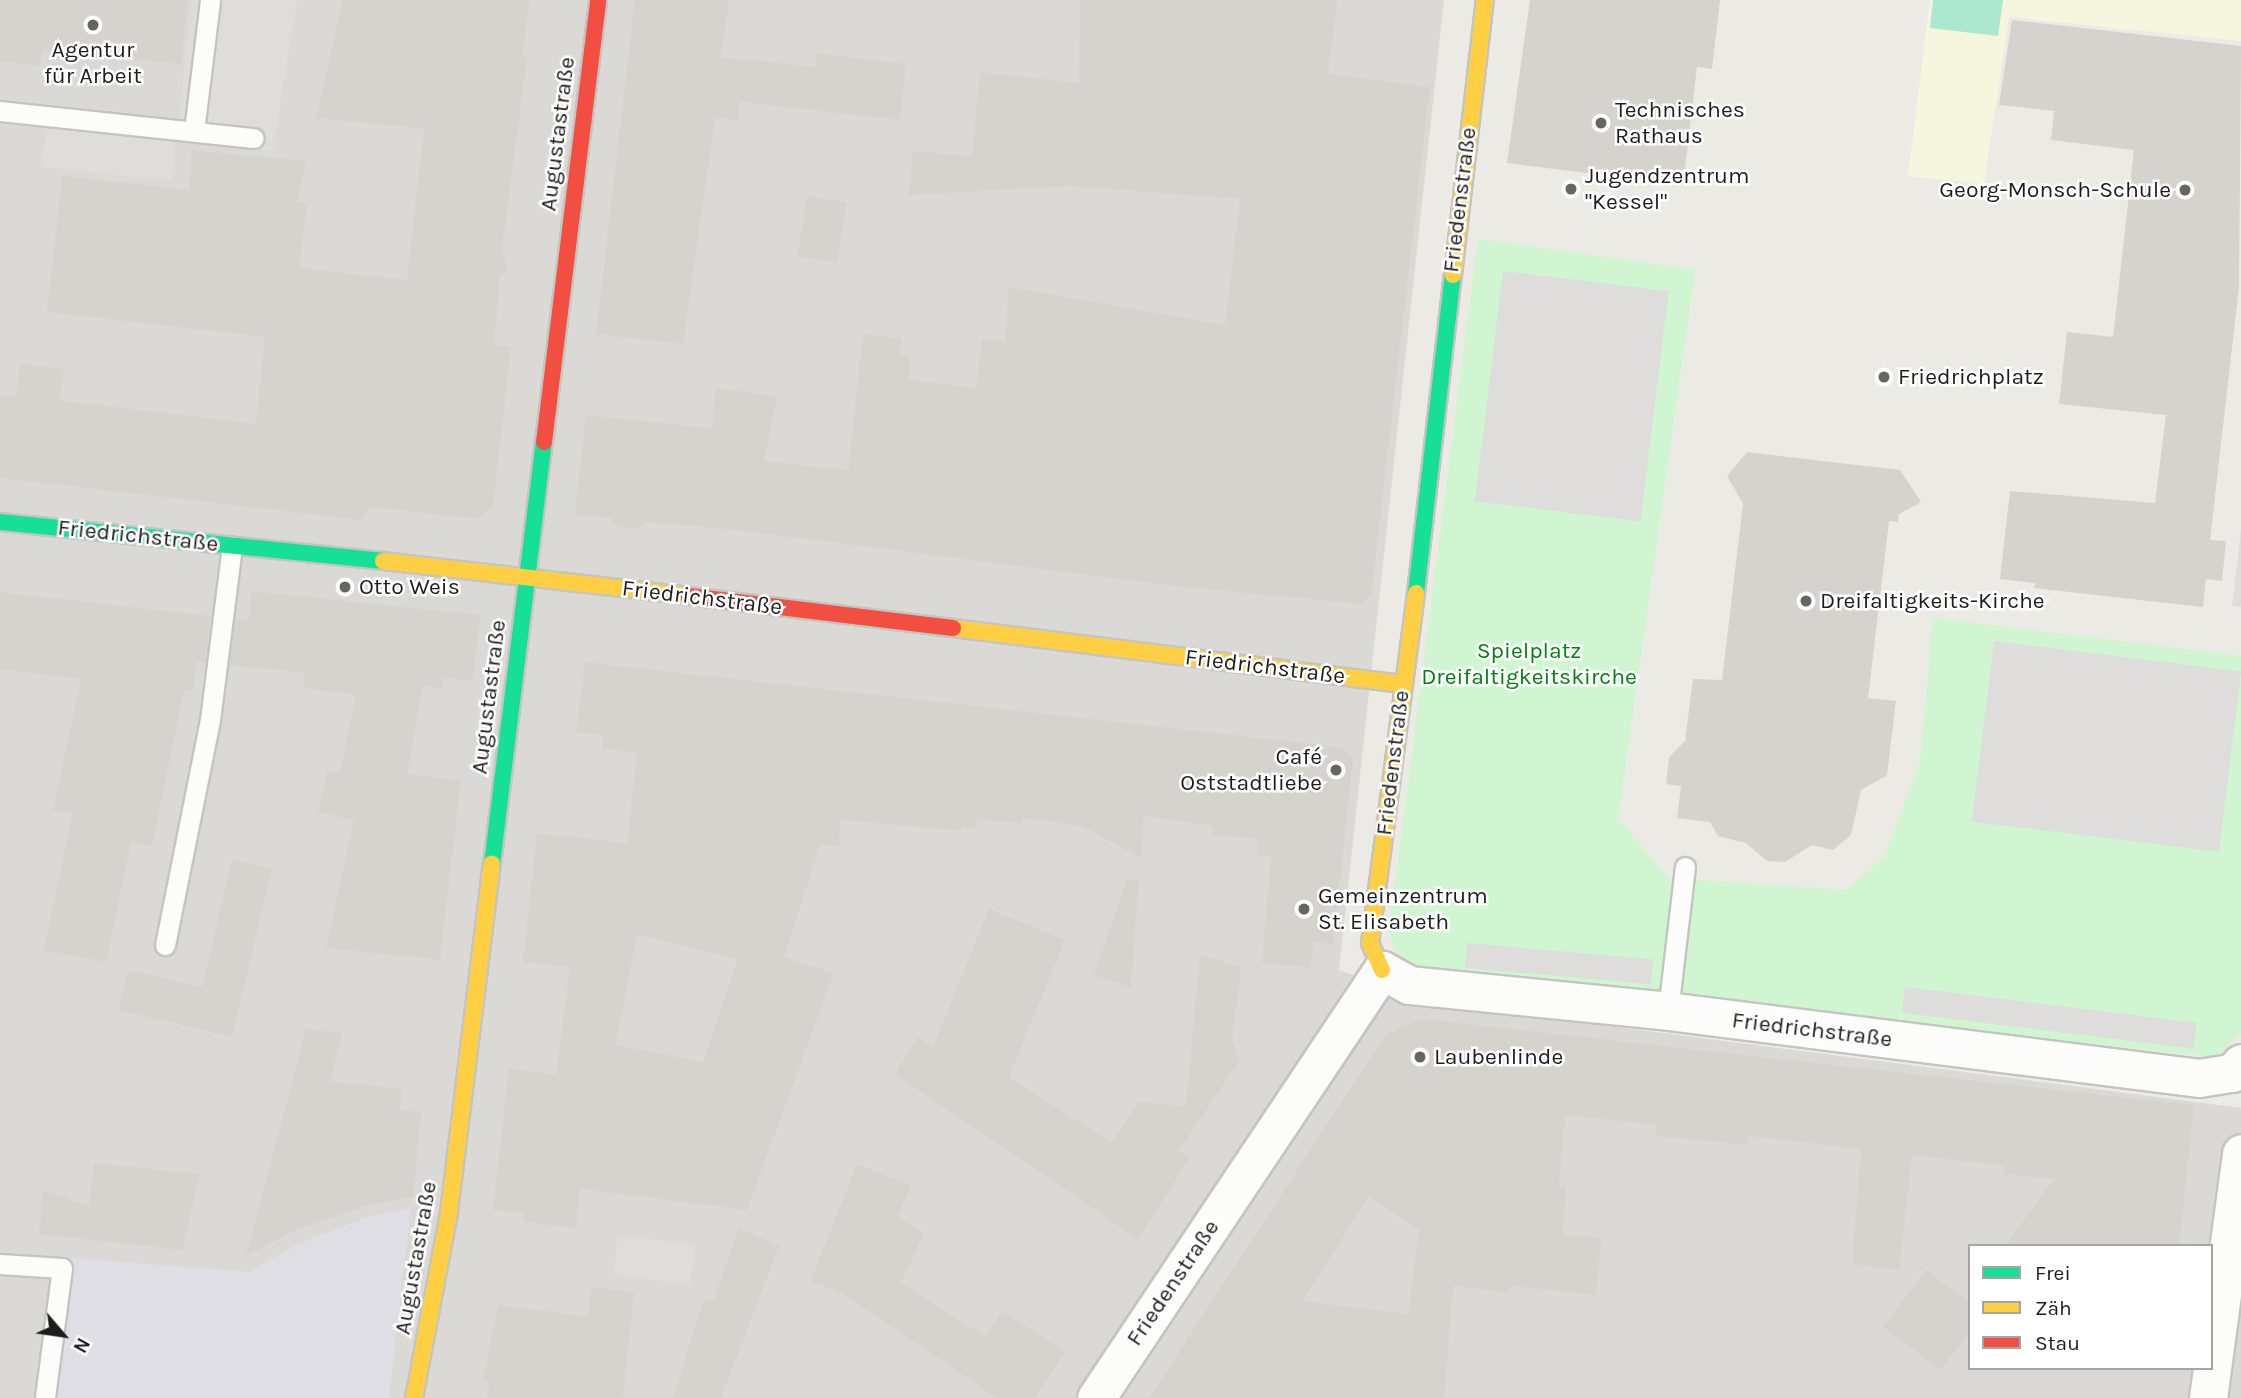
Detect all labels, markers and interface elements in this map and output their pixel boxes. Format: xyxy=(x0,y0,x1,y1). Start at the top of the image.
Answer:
marker: Agentur für Arbeit xyxy=(85,17,101,33)
place label: Agentur für Arbeit xyxy=(44,36,142,90)
street label: Augustastraße xyxy=(535,55,581,213)
place label: Technisches Rathaus xyxy=(1615,96,1745,150)
marker: Technisches Rathaus xyxy=(1593,115,1609,131)
street label: Friedenstraße xyxy=(1437,126,1483,274)
place label: Jugendzentrum "Kessel" xyxy=(1585,162,1750,216)
place label: Georg-Monsch-Schule xyxy=(1939,176,2171,204)
marker: Jugendzentrum "Kessel" xyxy=(1563,181,1579,197)
marker: Georg-Monsch-Schule xyxy=(2177,182,2193,198)
place label: Friedrichplatz xyxy=(1898,363,2044,391)
marker: Friedrichplatz xyxy=(1876,369,1892,385)
street label: Friedrichstraße xyxy=(56,514,220,558)
place label: Otto Weis xyxy=(359,573,460,601)
street label: Friedrichstraße xyxy=(620,574,784,622)
marker: Otto Weis xyxy=(337,579,353,595)
place label: Dreifaltigkeits-Kirche xyxy=(1820,587,2045,615)
marker: Dreifaltigkeits-Kirche xyxy=(1798,593,1814,609)
street label: Augustastraße xyxy=(466,618,512,776)
park label: Spielplatz Dreifaltigkeitskirche xyxy=(1421,637,1637,691)
street label: Friedrichstraße xyxy=(1183,643,1347,691)
street label: Friedenstraße xyxy=(1370,689,1416,837)
place label: Café Oststadtliebe xyxy=(1180,743,1322,797)
marker: Café Oststadtliebe xyxy=(1328,762,1344,778)
place label: Gemeinzentrum St. Elisabeth xyxy=(1318,882,1488,936)
marker: Gemeinzentrum St. Elisabeth xyxy=(1296,901,1312,917)
street label: Friedrichstraße xyxy=(1730,1006,1894,1054)
place label: Laubenlinde xyxy=(1434,1043,1563,1071)
marker: Laubenlinde xyxy=(1412,1049,1428,1065)
street label: Augustastraße xyxy=(389,1179,443,1337)
street label: Friedenstraße xyxy=(1121,1215,1225,1351)
legend xyxy=(1968,1244,2213,1370)
text: Frei xyxy=(2035,1261,2071,1285)
text: Zäh xyxy=(2035,1296,2072,1320)
north arrow xyxy=(28,1300,98,1370)
text: Stau xyxy=(2035,1331,2080,1355)
text: N xyxy=(68,1334,94,1356)

